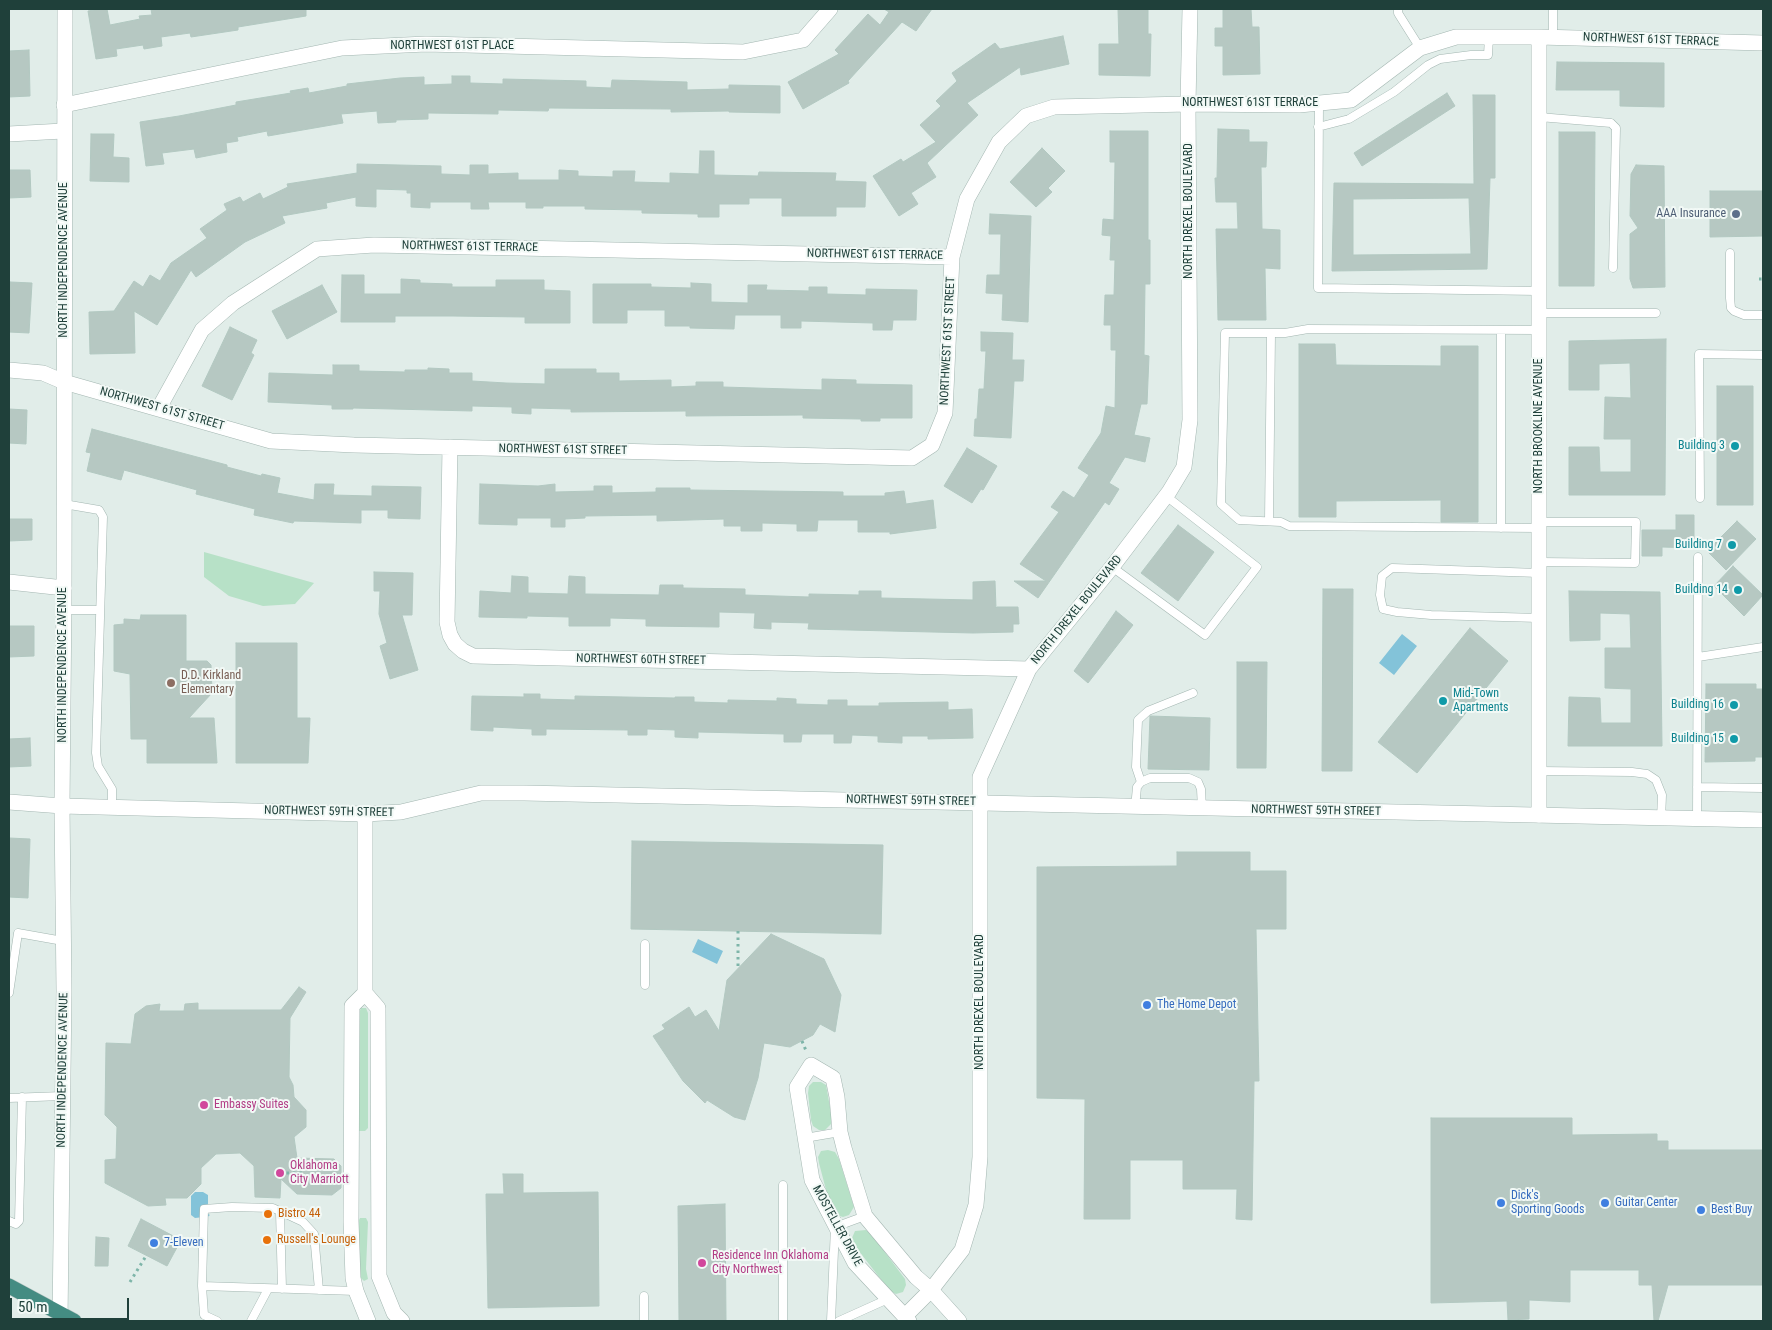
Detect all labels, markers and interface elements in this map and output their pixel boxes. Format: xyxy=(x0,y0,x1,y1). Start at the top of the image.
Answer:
street label: NORTHWEST 61ST TERRACE xyxy=(1583,30,1719,50)
street label: NORTHWEST 61ST PLACE xyxy=(390,39,514,53)
street label: NORTHWEST 61ST TERRACE xyxy=(1182,96,1318,110)
street label: NORTH DREXEL BOULEVARD xyxy=(1182,143,1196,279)
street label: NORTH INDEPENDENCE AVENUE xyxy=(57,182,71,338)
place label: AAA Insurance xyxy=(1656,207,1726,221)
marker: AAA Insurance xyxy=(1730,208,1742,220)
street label: NORTHWEST 61ST TERRACE xyxy=(402,239,538,255)
street label: NORTHWEST 61ST TERRACE xyxy=(807,247,943,263)
street label: NORTHWEST 61ST STREET xyxy=(937,276,959,406)
street label: NORTH BROOKLINE AVENUE xyxy=(1532,359,1546,493)
street label: NORTHWEST 61ST STREET xyxy=(98,384,226,434)
place label: Building 3 xyxy=(1678,439,1725,453)
marker: Building 3 xyxy=(1729,440,1741,452)
street label: NORTHWEST 61ST STREET xyxy=(499,442,627,458)
place label: Building 7 xyxy=(1675,538,1722,552)
marker: Building 7 xyxy=(1726,539,1738,551)
street label: NORTH DREXEL BOULEVARD xyxy=(1029,553,1125,667)
place label: Building 14 xyxy=(1675,583,1728,597)
marker: Building 14 xyxy=(1732,584,1744,596)
street label: NORTH INDEPENDENCE AVENUE xyxy=(56,587,70,743)
street label: NORTHWEST 60TH STREET xyxy=(576,652,706,668)
place label: D.D. Kirkland Elementary xyxy=(181,669,241,697)
marker: D.D. Kirkland Elementary xyxy=(165,677,177,689)
place label: Mid-Town Apartments xyxy=(1453,687,1509,715)
marker: Mid-Town Apartments xyxy=(1437,695,1449,707)
place label: Building 16 xyxy=(1671,698,1724,712)
marker: Building 16 xyxy=(1728,699,1740,711)
place label: Building 15 xyxy=(1671,732,1724,746)
marker: Building 15 xyxy=(1728,733,1740,745)
street label: NORTHWEST 59TH STREET xyxy=(846,793,976,809)
street label: NORTHWEST 59TH STREET xyxy=(1251,803,1381,819)
street label: NORTHWEST 59TH STREET xyxy=(264,804,394,820)
street label: NORTH DREXEL BOULEVARD xyxy=(973,934,987,1070)
street label: NORTH INDEPENDENCE AVENUE xyxy=(54,992,72,1148)
place label: The Home Depot xyxy=(1157,998,1236,1012)
marker: The Home Depot xyxy=(1141,999,1153,1011)
place label: Embassy Suites xyxy=(214,1098,289,1112)
marker: Embassy Suites xyxy=(198,1099,210,1111)
place label: Oklahoma City Marriott xyxy=(290,1159,349,1187)
marker: Oklahoma City Marriott xyxy=(274,1167,286,1179)
street label: MOSTELLER DRIVE xyxy=(809,1183,865,1269)
place label: Dick's Sporting Goods xyxy=(1511,1189,1584,1217)
place label: Guitar Center xyxy=(1615,1196,1677,1210)
marker: Dick's Sporting Goods xyxy=(1495,1197,1507,1209)
marker: Guitar Center xyxy=(1599,1197,1611,1209)
place label: Best Buy xyxy=(1711,1203,1752,1217)
marker: Best Buy xyxy=(1695,1204,1707,1216)
place label: Bistro 44 xyxy=(278,1207,320,1221)
marker: Bistro 44 xyxy=(262,1208,274,1220)
place label: Russell's Lounge xyxy=(277,1233,356,1247)
marker: Russell's Lounge xyxy=(261,1234,273,1246)
place label: 7-Eleven xyxy=(164,1236,204,1250)
marker: 7-Eleven xyxy=(148,1237,160,1249)
place label: Residence Inn Oklahoma City Northwest xyxy=(712,1249,829,1277)
marker: Residence Inn Oklahoma City Northwest xyxy=(696,1257,708,1269)
scale bar xyxy=(12,1288,131,1320)
text: 50 m xyxy=(18,1298,48,1316)

